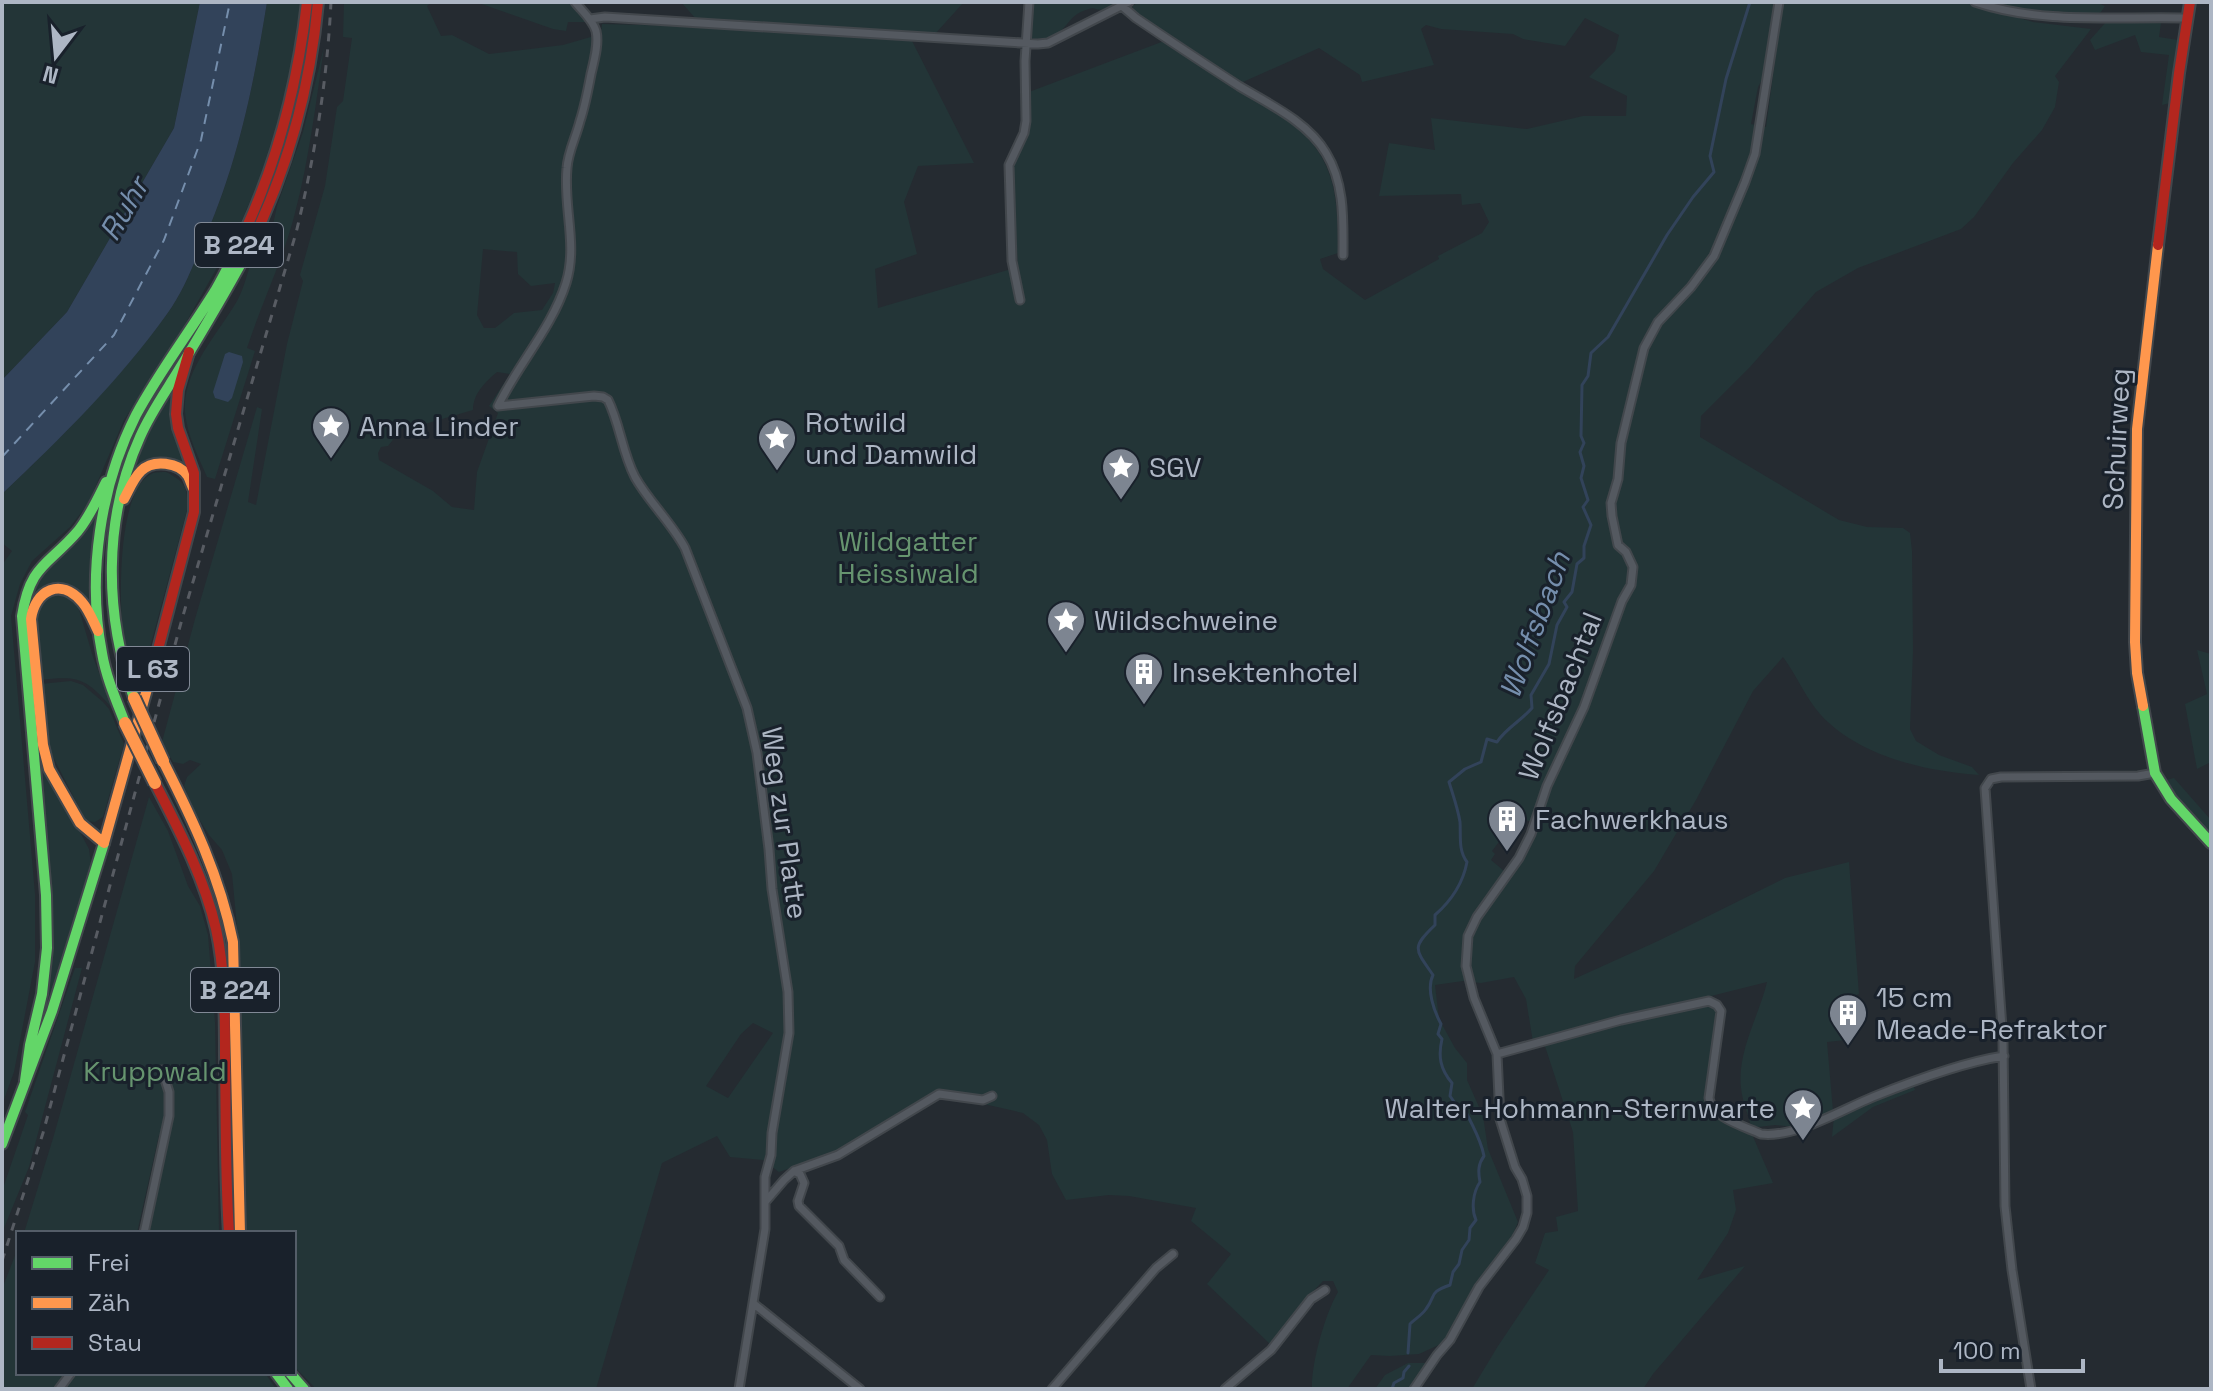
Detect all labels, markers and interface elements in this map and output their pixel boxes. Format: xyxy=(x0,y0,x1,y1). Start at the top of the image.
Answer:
north arrow xyxy=(16,16,96,96)
text: N xyxy=(40,60,61,91)
water label: Ruhr xyxy=(90,168,159,248)
road number: B 224 xyxy=(195,223,283,267)
street label: Schuirweg xyxy=(2094,367,2138,511)
place label: Rotwild und Damwild xyxy=(805,404,977,472)
place icon: Anna Linder xyxy=(310,405,352,460)
place label: Anna Linder xyxy=(359,408,519,444)
place icon: Rotwild und Damwild xyxy=(756,417,798,472)
place icon: SGV xyxy=(1100,446,1142,501)
place label: SGV xyxy=(1149,449,1202,485)
park label: Wildgatter Heissiwald xyxy=(837,523,979,591)
water label: Wolfsbach xyxy=(1490,546,1579,703)
place icon: Wildschweine xyxy=(1045,599,1087,654)
place label: Wildschweine xyxy=(1094,602,1278,638)
street label: Wolfsbachtal xyxy=(1510,607,1610,785)
road number: L 63 xyxy=(117,647,189,691)
building icon: Insektenhotel xyxy=(1123,651,1165,706)
place label: Insektenhotel xyxy=(1172,654,1358,690)
street label: Weg zur Platte xyxy=(754,725,816,921)
building icon: Fachwerkhaus xyxy=(1486,798,1528,853)
place label: Fachwerkhaus xyxy=(1535,801,1729,837)
road number: B 224 xyxy=(191,968,279,1012)
place label: 15 cm Meade-Refraktor xyxy=(1876,979,2107,1047)
building icon: 15 cm Meade-Refraktor xyxy=(1827,992,1869,1047)
park label: Kruppwald xyxy=(83,1053,227,1089)
place icon: Walter-Hohmann-Sternwarte xyxy=(1782,1087,1824,1142)
place label: Walter-Hohmann-Sternwarte xyxy=(1385,1090,1775,1126)
legend xyxy=(16,1231,296,1375)
text: Frei xyxy=(88,1247,130,1278)
text: Zäh xyxy=(88,1287,130,1318)
scale bar xyxy=(1941,1323,2083,1373)
text: Stau xyxy=(88,1327,142,1358)
text: 100 m xyxy=(1953,1335,2021,1366)

